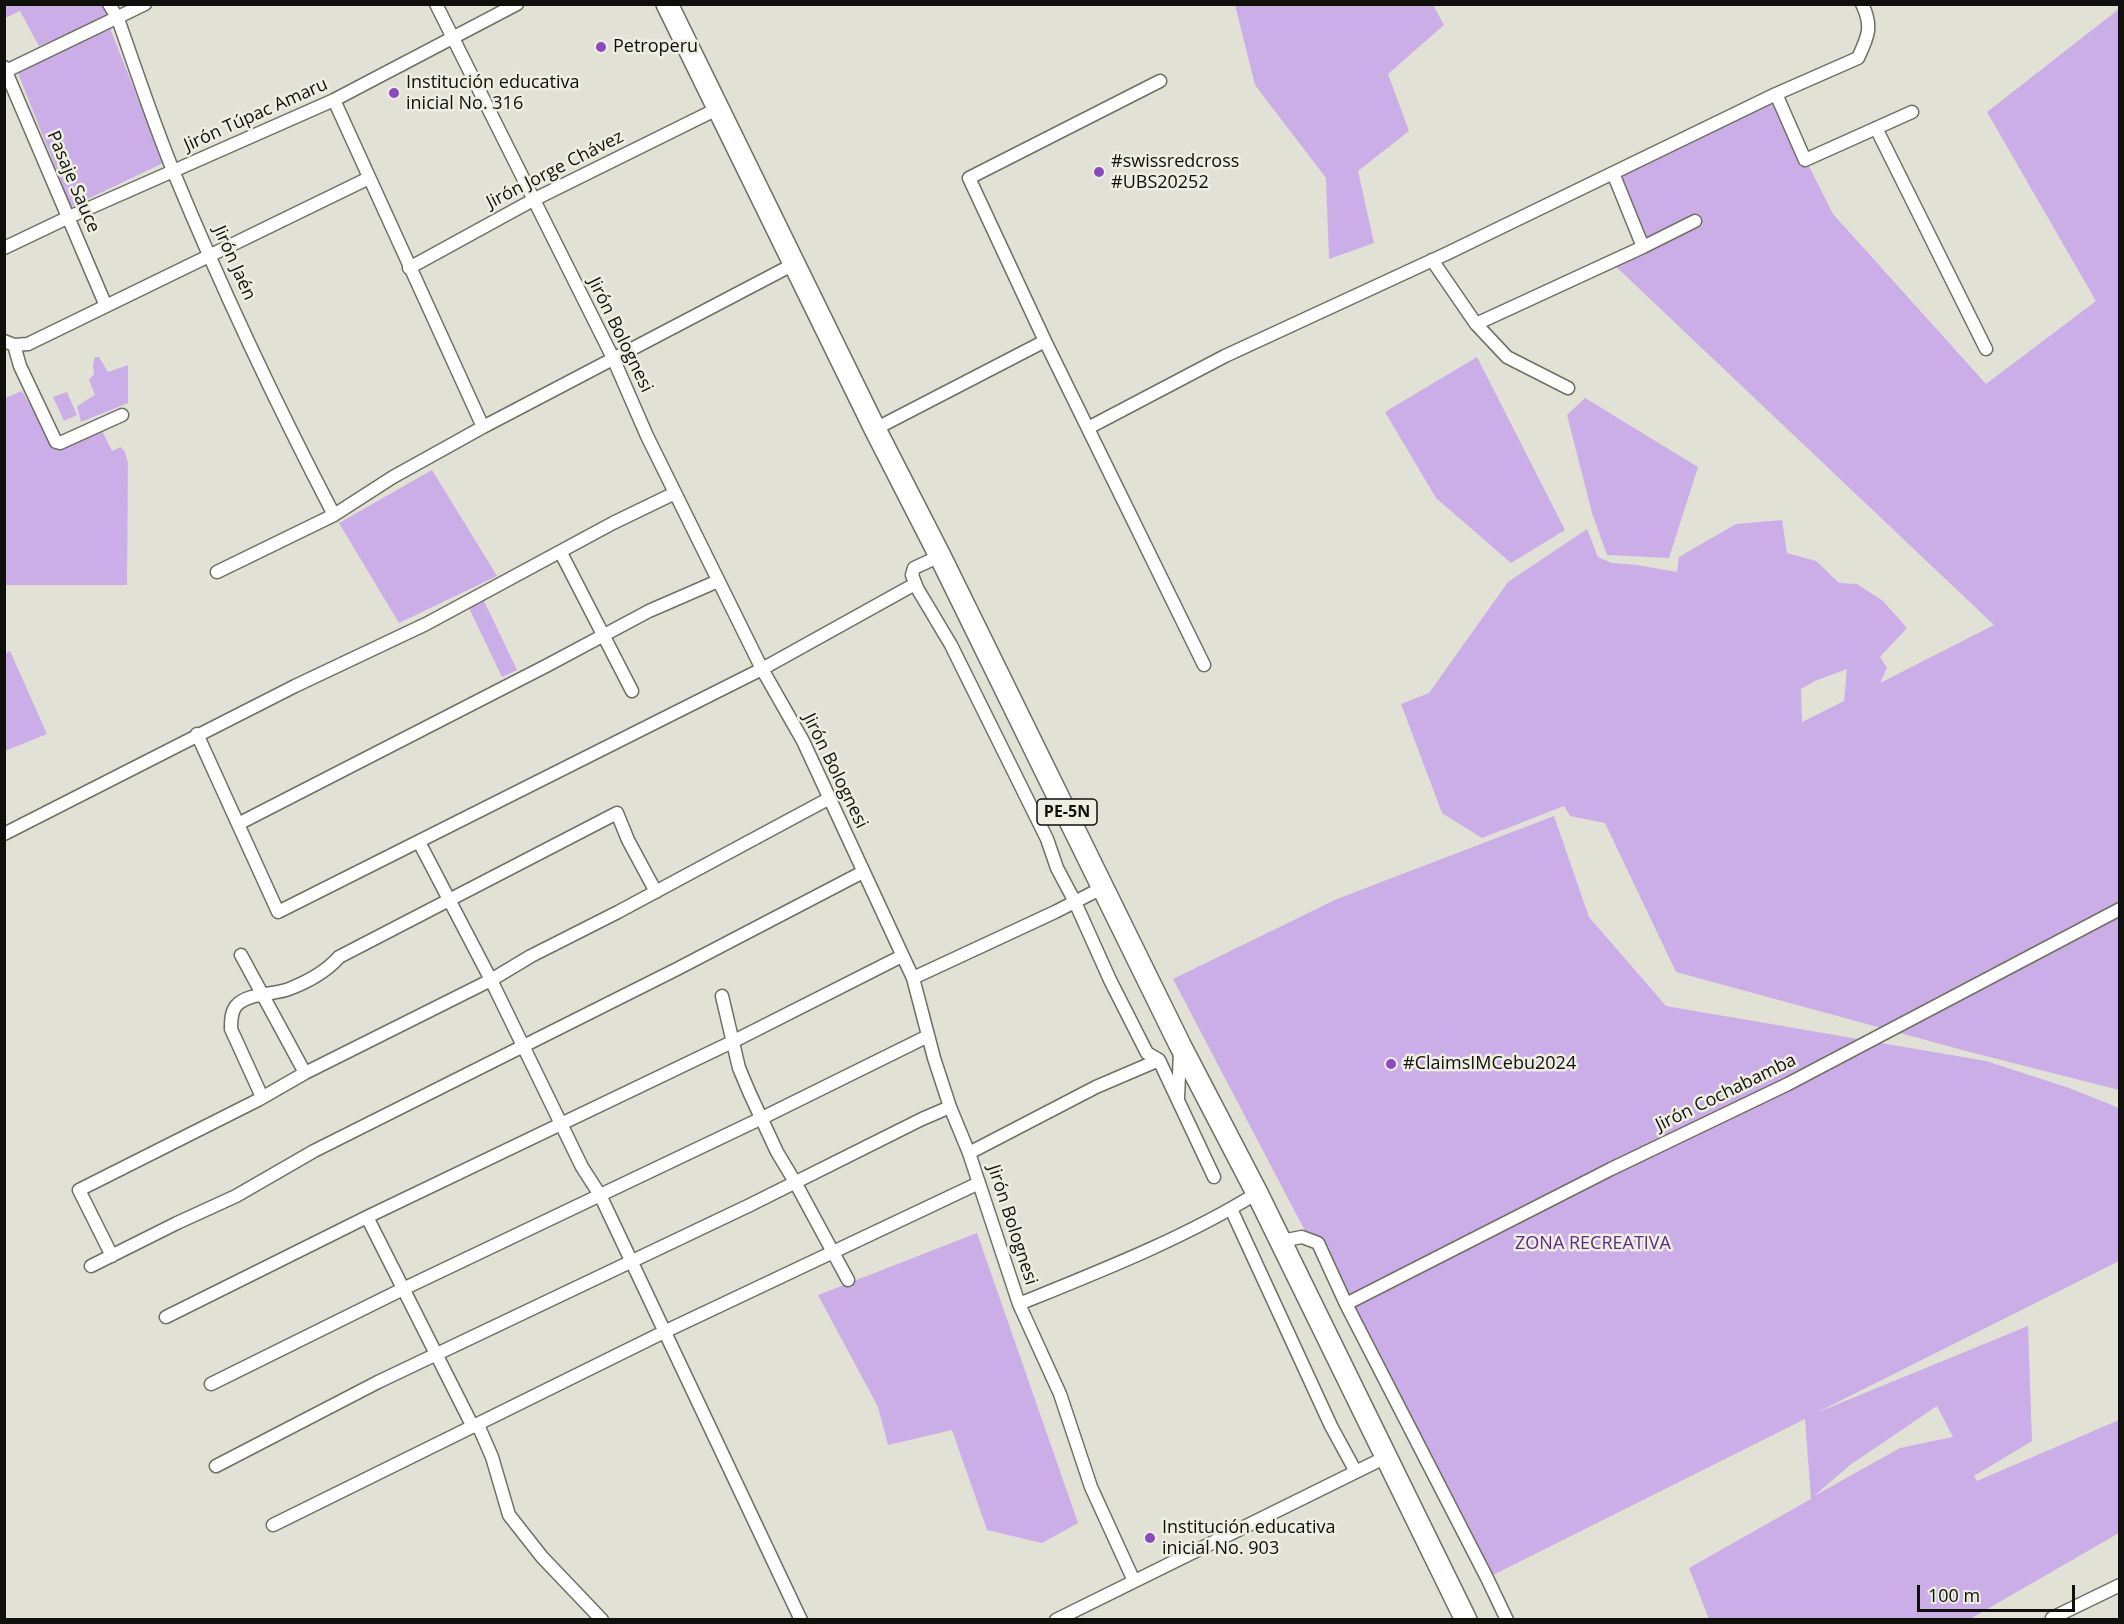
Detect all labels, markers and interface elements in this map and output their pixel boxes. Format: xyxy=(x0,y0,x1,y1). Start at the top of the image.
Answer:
place label: Petroperu xyxy=(613,36,698,58)
marker: Petroperu xyxy=(594,40,608,54)
place label: Institución educativa inicial No. 316 xyxy=(406,72,580,115)
street label: Jirón Túpac Amaru xyxy=(181,74,331,156)
marker: Institución educativa inicial No. 316 xyxy=(387,86,401,100)
street label: Jirón Jorge Chávez xyxy=(483,126,627,214)
street label: Pasaje Sauce xyxy=(42,128,104,236)
place label: #swissredcross #UBS20252 xyxy=(1111,151,1239,194)
marker: #swissredcross #UBS20252 xyxy=(1092,165,1106,179)
street label: Jirón Jaén xyxy=(208,222,260,304)
street label: Jirón Bolognesi xyxy=(583,274,657,396)
street label: Jirón Bolognesi xyxy=(798,710,872,832)
road number: PE-5N xyxy=(1037,799,1097,825)
street label: Jirón Cochabamba xyxy=(1652,1050,1800,1136)
place label: #ClaimsIMCebu2024 xyxy=(1403,1053,1576,1075)
marker: #ClaimsIMCebu2024 xyxy=(1384,1057,1398,1071)
street label: Jirón Bolognesi xyxy=(982,1162,1042,1288)
park label: ZONA RECREATIVA xyxy=(1515,1233,1671,1255)
place label: Institución educativa inicial No. 903 xyxy=(1162,1517,1336,1559)
marker: Institución educativa inicial No. 903 xyxy=(1143,1531,1157,1545)
scale bar xyxy=(1920,1573,2078,1611)
text: 100 m xyxy=(1928,1583,1980,1607)

